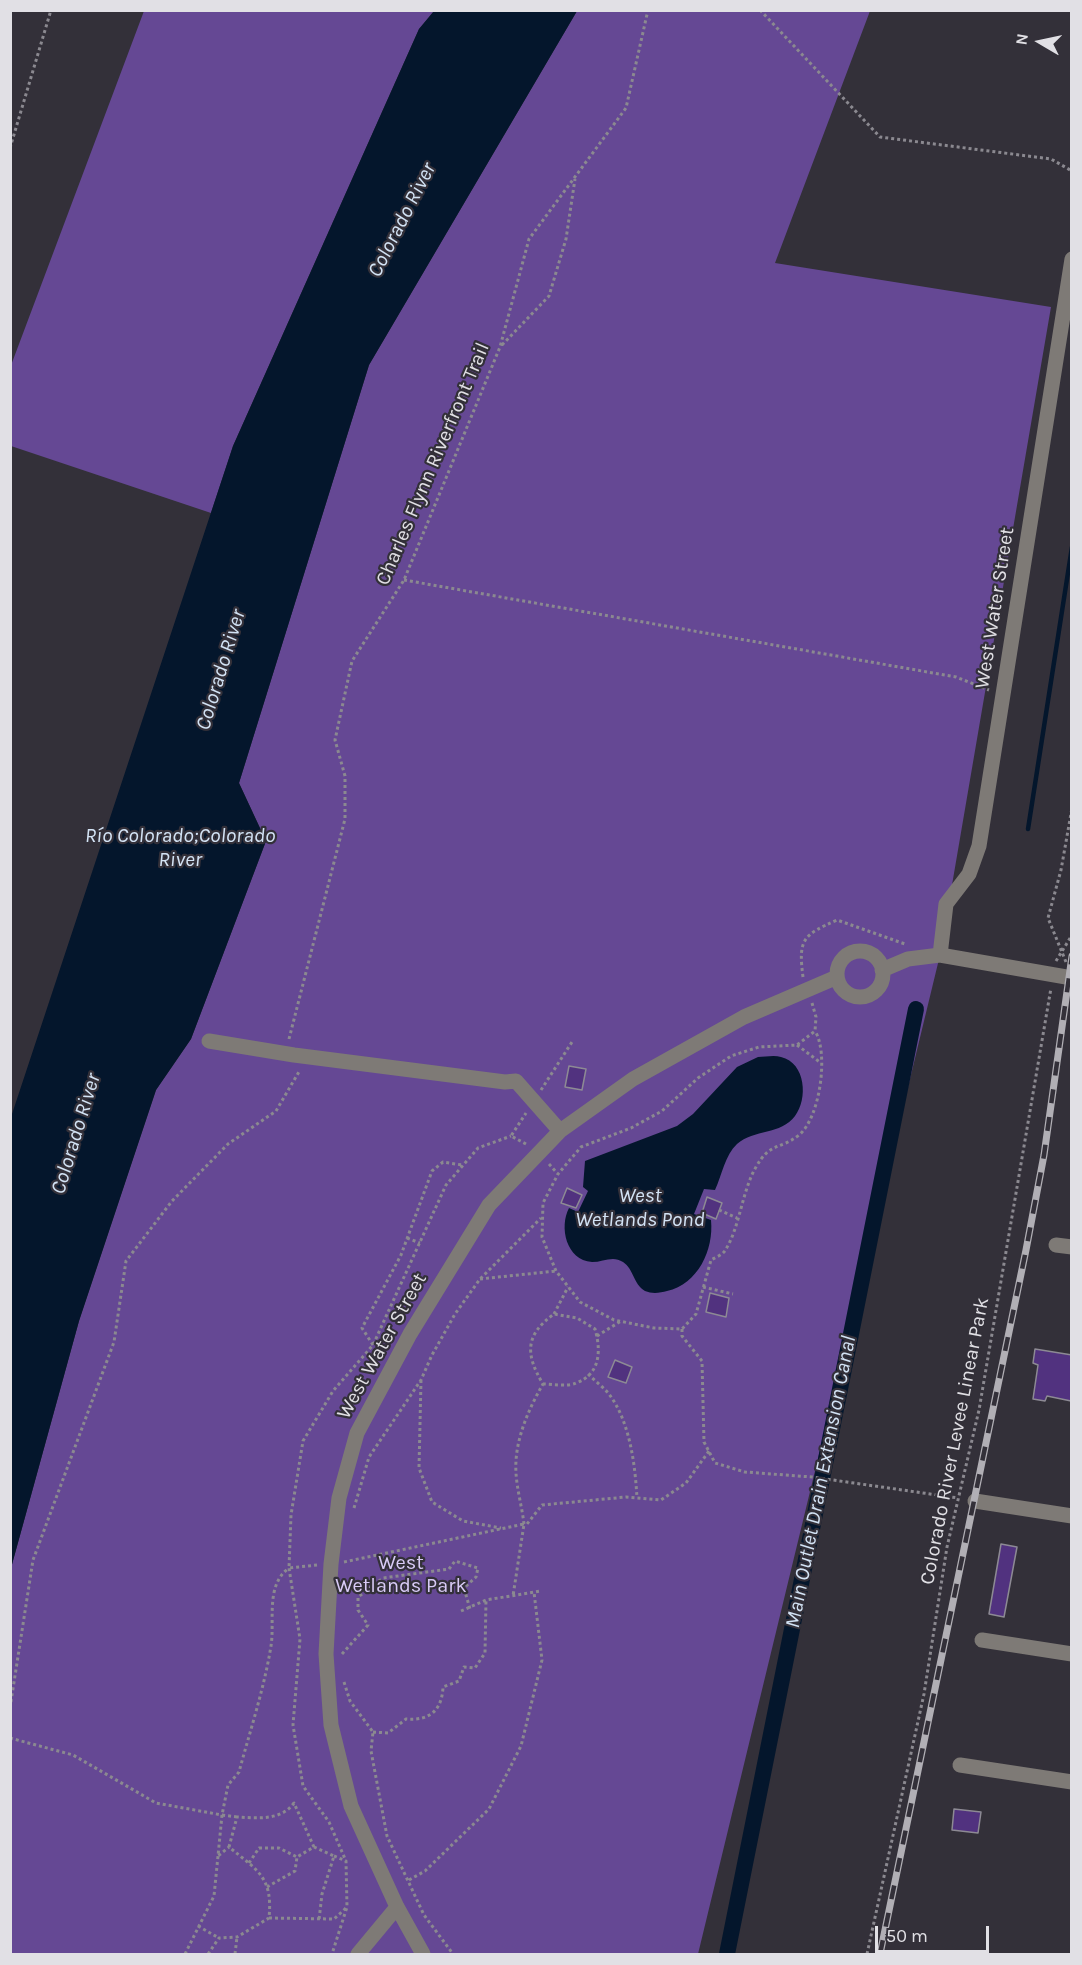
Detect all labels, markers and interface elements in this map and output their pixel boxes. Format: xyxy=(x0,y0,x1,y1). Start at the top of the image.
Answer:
north arrow xyxy=(1010,12,1070,72)
text: N xyxy=(1011,32,1032,46)
water label: Colorado River xyxy=(362,159,442,281)
street label: Charles Flynn Riverfront Trail xyxy=(371,339,495,589)
street label: West Water Street xyxy=(970,526,1020,690)
water label: Colorado River xyxy=(191,607,251,733)
water label: Río Colorado;Colorado River xyxy=(85,823,275,873)
water label: Colorado River xyxy=(46,1071,106,1197)
water label: West Wetlands Pond xyxy=(575,1183,705,1233)
street label: West Water Street xyxy=(332,1269,432,1423)
street label: Colorado River Levee Linear Park xyxy=(915,1295,995,1587)
water label: Main Outlet Drain Extension Canal xyxy=(780,1334,862,1630)
park label: West Wetlands Park xyxy=(335,1551,467,1598)
scale bar xyxy=(878,1914,992,1952)
text: 50 m xyxy=(886,1925,928,1947)

